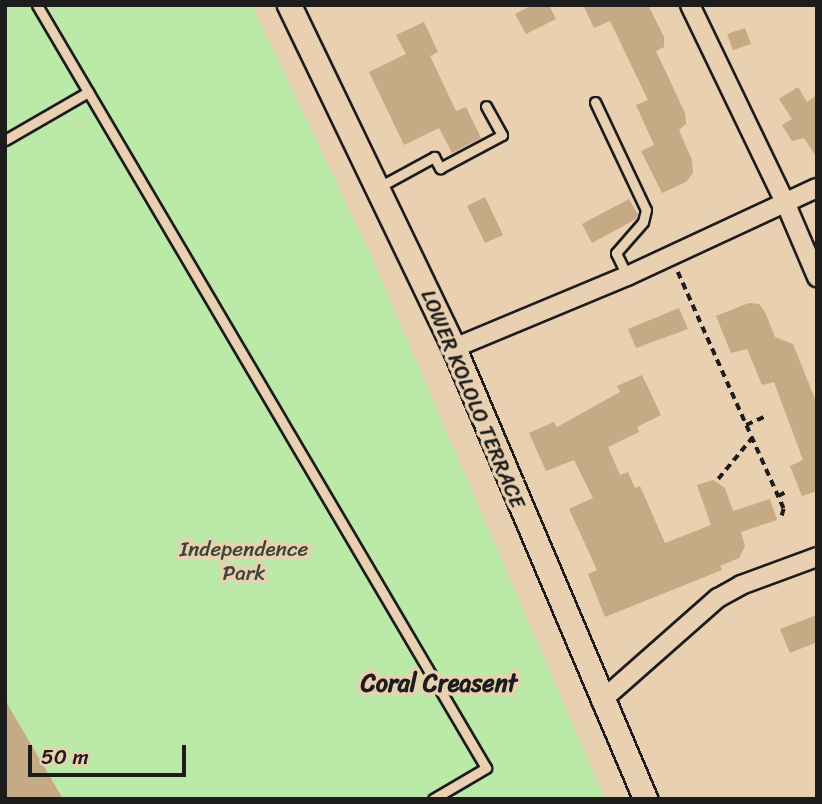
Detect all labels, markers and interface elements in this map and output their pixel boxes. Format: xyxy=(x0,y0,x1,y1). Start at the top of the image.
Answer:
street label: LOWER KOLOLO TERRACE xyxy=(416,286,530,512)
park label: Independence Park xyxy=(180,536,308,586)
district label: Coral Creasent xyxy=(360,670,518,698)
scale bar xyxy=(32,730,189,774)
text: 50 m xyxy=(41,738,89,776)

